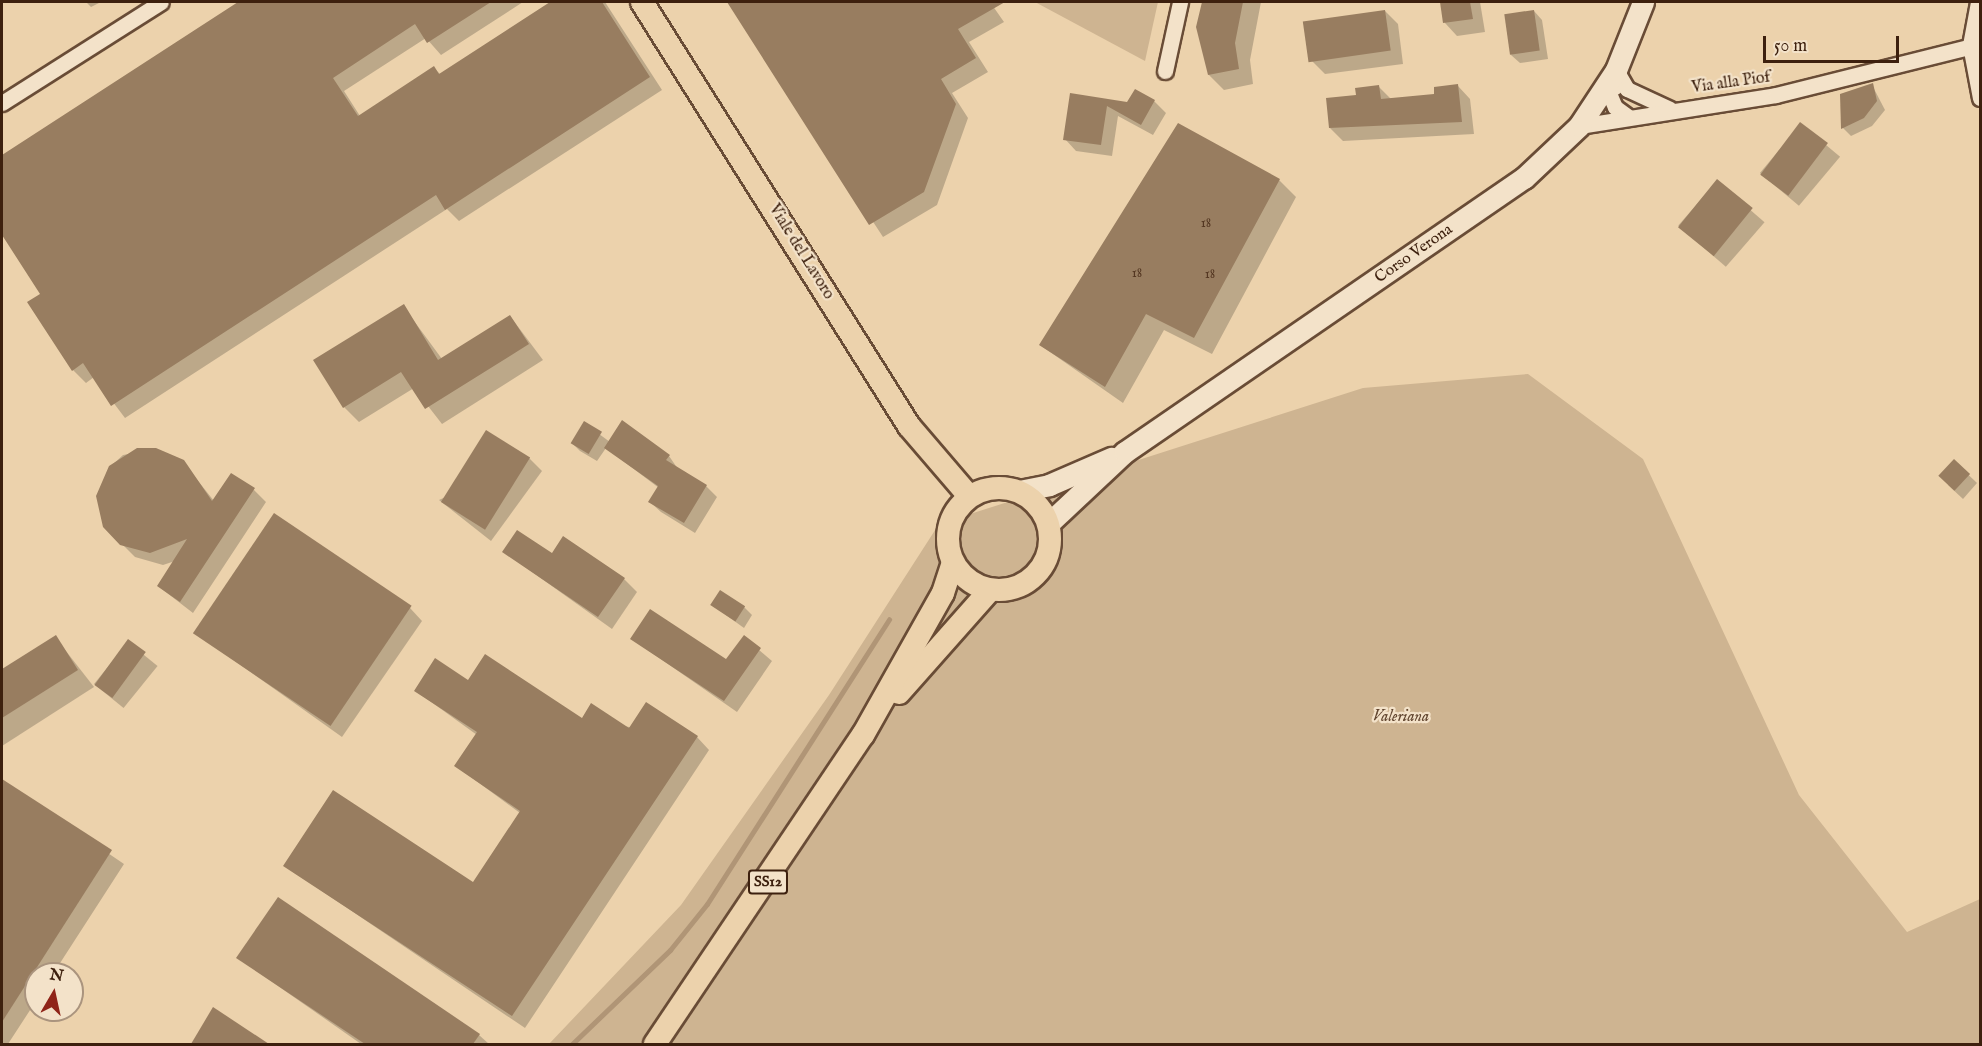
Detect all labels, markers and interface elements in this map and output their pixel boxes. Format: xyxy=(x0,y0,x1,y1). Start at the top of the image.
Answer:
scale bar xyxy=(1766,24,1902,62)
text: 50 m xyxy=(1774,35,1807,58)
street label: Via alla Piof xyxy=(1691,68,1771,98)
street label: Viale del Lavoro xyxy=(764,201,838,303)
house number: 18 xyxy=(1201,215,1211,231)
street label: Corso Verona xyxy=(1371,220,1457,288)
house number: 18 xyxy=(1132,265,1142,281)
house number: 18 xyxy=(1205,266,1215,282)
park label: Valeriana xyxy=(1373,707,1429,727)
road number: SS12 xyxy=(747,870,789,894)
north arrow xyxy=(24,962,84,1022)
text: N xyxy=(48,965,65,987)

